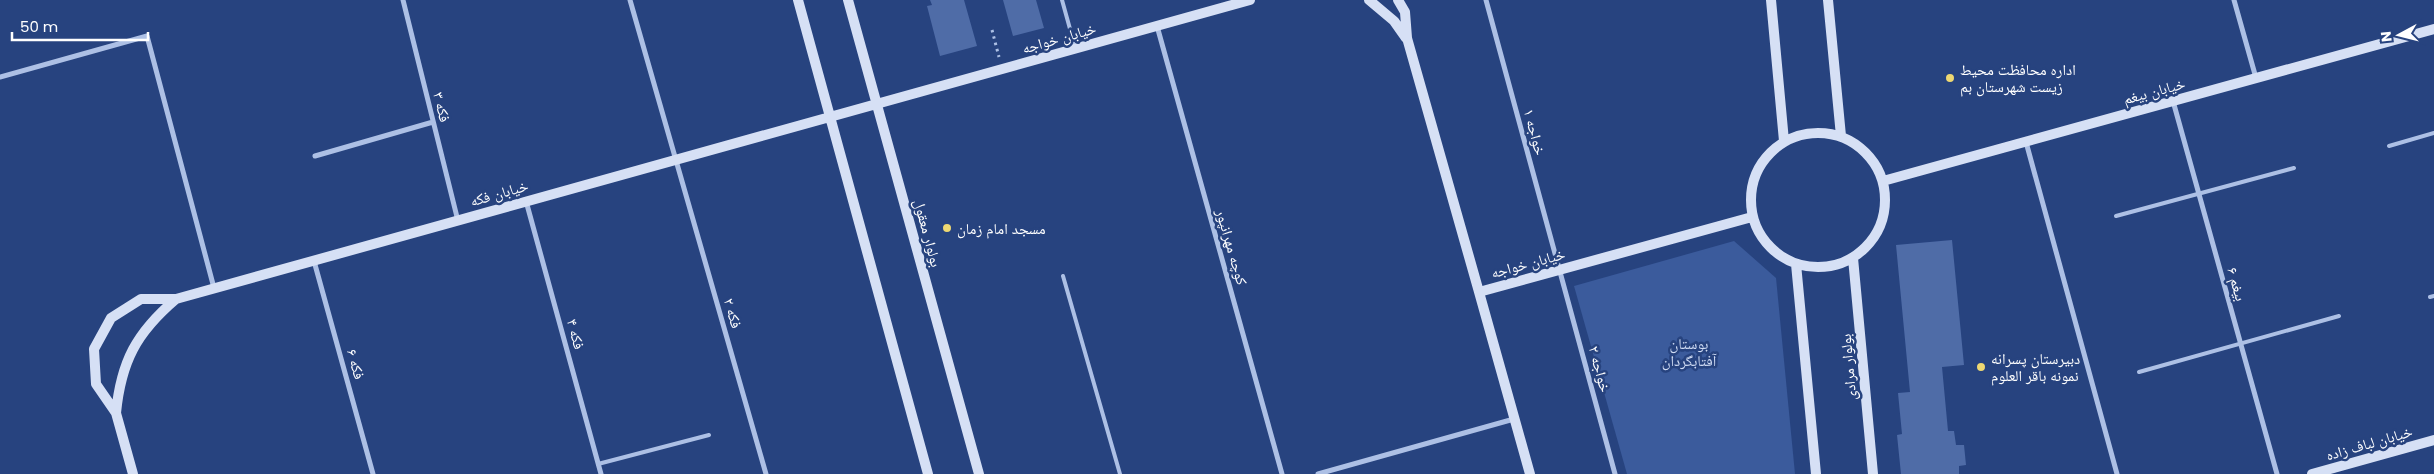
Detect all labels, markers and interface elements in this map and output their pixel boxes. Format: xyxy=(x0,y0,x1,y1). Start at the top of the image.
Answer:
scale bar xyxy=(12,10,149,42)
north arrow xyxy=(2374,10,2424,60)
text: 50 m xyxy=(20,16,58,37)
street label: خیابان خواجه xyxy=(1020,17,1099,59)
text: N xyxy=(2376,30,2397,43)
place label: اداره محافظت محیط زیست شهرستان بم xyxy=(1960,59,2076,97)
marker: اداره محافظت محیط زیست شهرستان بم xyxy=(1944,72,1956,84)
street label: خیابان بیغم xyxy=(2121,73,2188,109)
street label: فکه ۳ xyxy=(428,90,456,124)
street label: خواجه ۱ xyxy=(1519,106,1551,158)
street label: خیابان فکه xyxy=(468,175,531,211)
street label: بولوار معقول xyxy=(909,197,947,269)
street label: کوچه مهرانپور xyxy=(1211,206,1253,287)
place label: مسجد امام زمان xyxy=(957,218,1046,239)
marker: مسجد امام زمان xyxy=(941,222,953,234)
street label: خیابان خواجه xyxy=(1489,243,1568,283)
street label: بیغم ۶ xyxy=(2222,265,2252,303)
street label: فکه ۲ xyxy=(719,295,747,331)
street label: فکه ۴ xyxy=(562,316,590,352)
park label: بوستان آفتابگردان xyxy=(1662,333,1718,371)
street label: بولوار مرادی xyxy=(1835,333,1861,401)
street label: خواجه ۲ xyxy=(1584,343,1616,395)
street label: فکه ۶ xyxy=(342,346,370,382)
place label: دبیرستان پسرانه نمونه باقر العلوم xyxy=(1991,348,2080,386)
marker: دبیرستان پسرانه نمونه باقر العلوم xyxy=(1975,361,1987,373)
street label: خیابان لباف زاده xyxy=(2323,420,2415,465)

